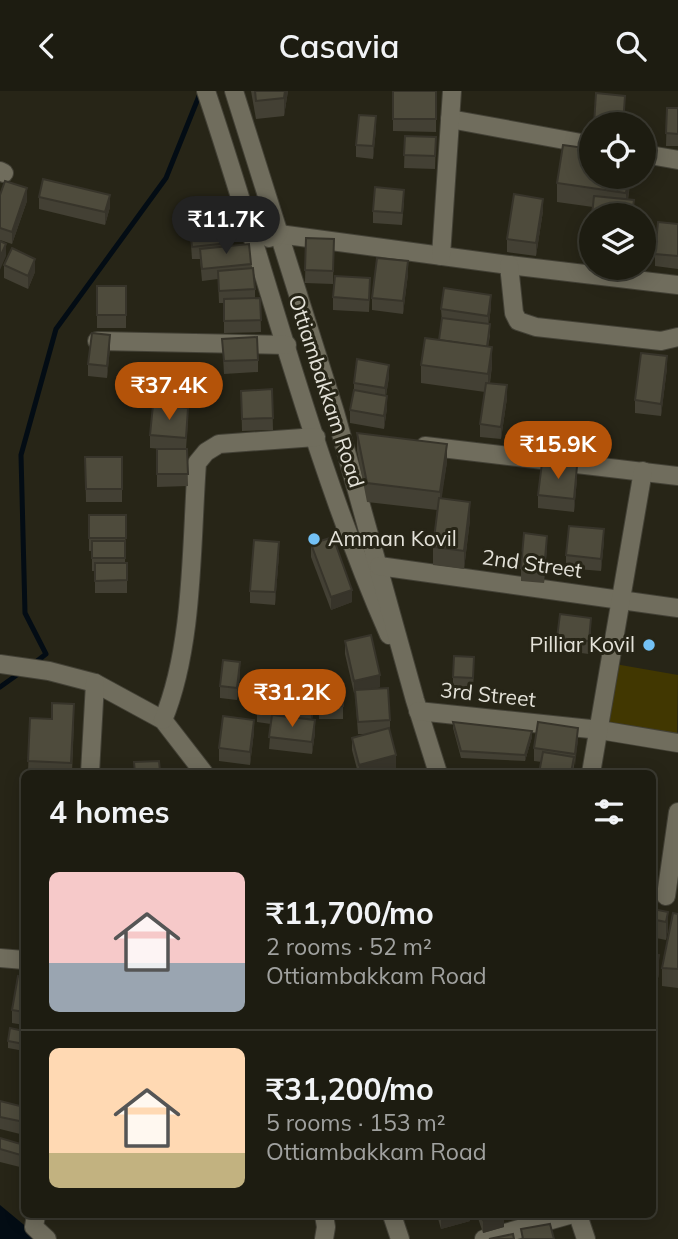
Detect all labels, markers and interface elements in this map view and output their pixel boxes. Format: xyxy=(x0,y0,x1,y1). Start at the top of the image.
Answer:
text: Casavia xyxy=(279,26,399,66)
icon: back xyxy=(28,27,66,65)
icon: search xyxy=(612,27,650,65)
map controls xyxy=(579,112,656,280)
button: locate xyxy=(579,112,656,189)
pin: ₹11.7K xyxy=(169,197,283,256)
button: layers xyxy=(579,203,656,280)
text: ₹11.7K xyxy=(188,204,264,233)
street label: Ottiambakkam Road xyxy=(283,291,370,490)
pin: ₹37.4K xyxy=(112,363,226,422)
text: ₹37.4K xyxy=(131,370,207,399)
pin: ₹15.9K xyxy=(501,421,615,481)
text: ₹15.9K xyxy=(520,429,596,458)
place label: Amman Kovil xyxy=(328,525,457,551)
marker: Amman Kovil xyxy=(306,531,322,547)
street label: 2nd Street xyxy=(480,543,584,583)
place label: Pilliar Kovil xyxy=(530,631,635,657)
marker: Pilliar Kovil xyxy=(641,637,657,653)
pin: ₹31.2K xyxy=(235,669,349,729)
street label: 3rd Street xyxy=(439,676,537,712)
text: ₹31.2K xyxy=(254,677,330,706)
text: 4 homes xyxy=(49,793,170,831)
icon: filters xyxy=(590,793,628,831)
text: ₹11,700/mo xyxy=(266,894,434,932)
icon: home xyxy=(105,900,189,984)
text: 2 rooms · 52 m² xyxy=(266,932,432,961)
text: Ottiambakkam Road xyxy=(266,961,487,990)
text: ₹31,200/mo xyxy=(266,1070,434,1108)
icon: home xyxy=(105,1076,189,1160)
text: 5 rooms · 153 m² xyxy=(266,1108,446,1137)
text: Ottiambakkam Road xyxy=(266,1137,487,1166)

